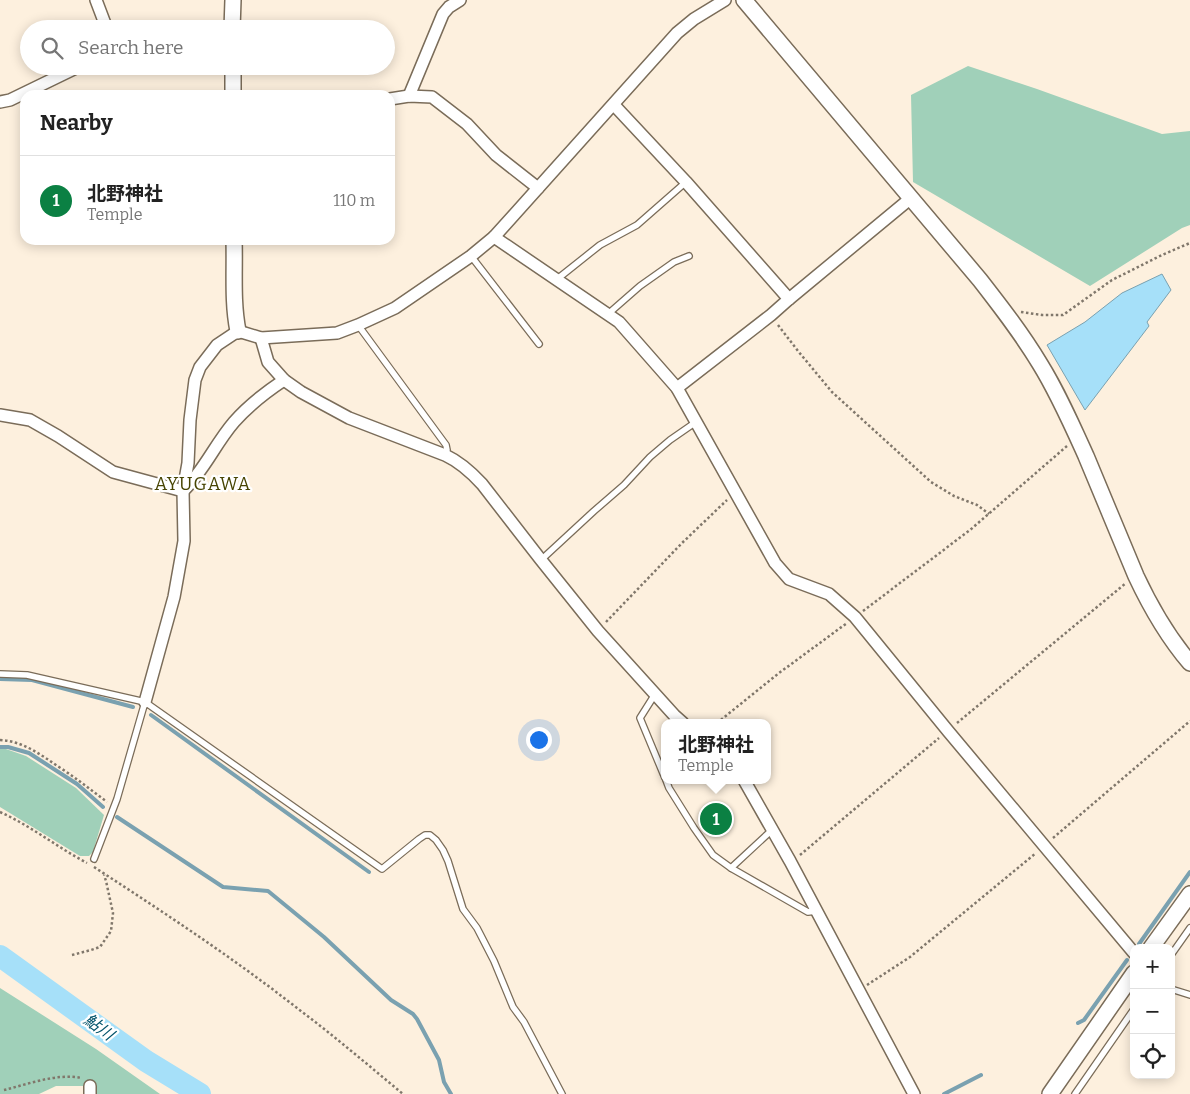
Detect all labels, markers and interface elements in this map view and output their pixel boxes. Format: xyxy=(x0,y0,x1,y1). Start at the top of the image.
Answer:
search box xyxy=(20,20,395,75)
icon: search xyxy=(38,34,66,62)
text: Search here xyxy=(78,36,183,59)
text: Nearby xyxy=(40,110,113,136)
text: 北野神社 xyxy=(87,182,163,205)
text: 1 xyxy=(53,191,59,210)
text: 110 m xyxy=(333,191,375,210)
text: Temple xyxy=(87,205,142,224)
district label: AYUGAWA xyxy=(155,473,251,495)
popup xyxy=(661,719,771,784)
your location xyxy=(526,727,552,753)
text: 北野神社 xyxy=(678,733,754,756)
text: Temple xyxy=(678,756,733,775)
pin: 1 xyxy=(700,800,732,838)
map controls xyxy=(1130,944,1175,1079)
button: + xyxy=(1130,944,1175,989)
button: − xyxy=(1130,989,1175,1034)
water label: 鮎川 xyxy=(80,1010,119,1045)
button: locate xyxy=(1130,1034,1175,1079)

